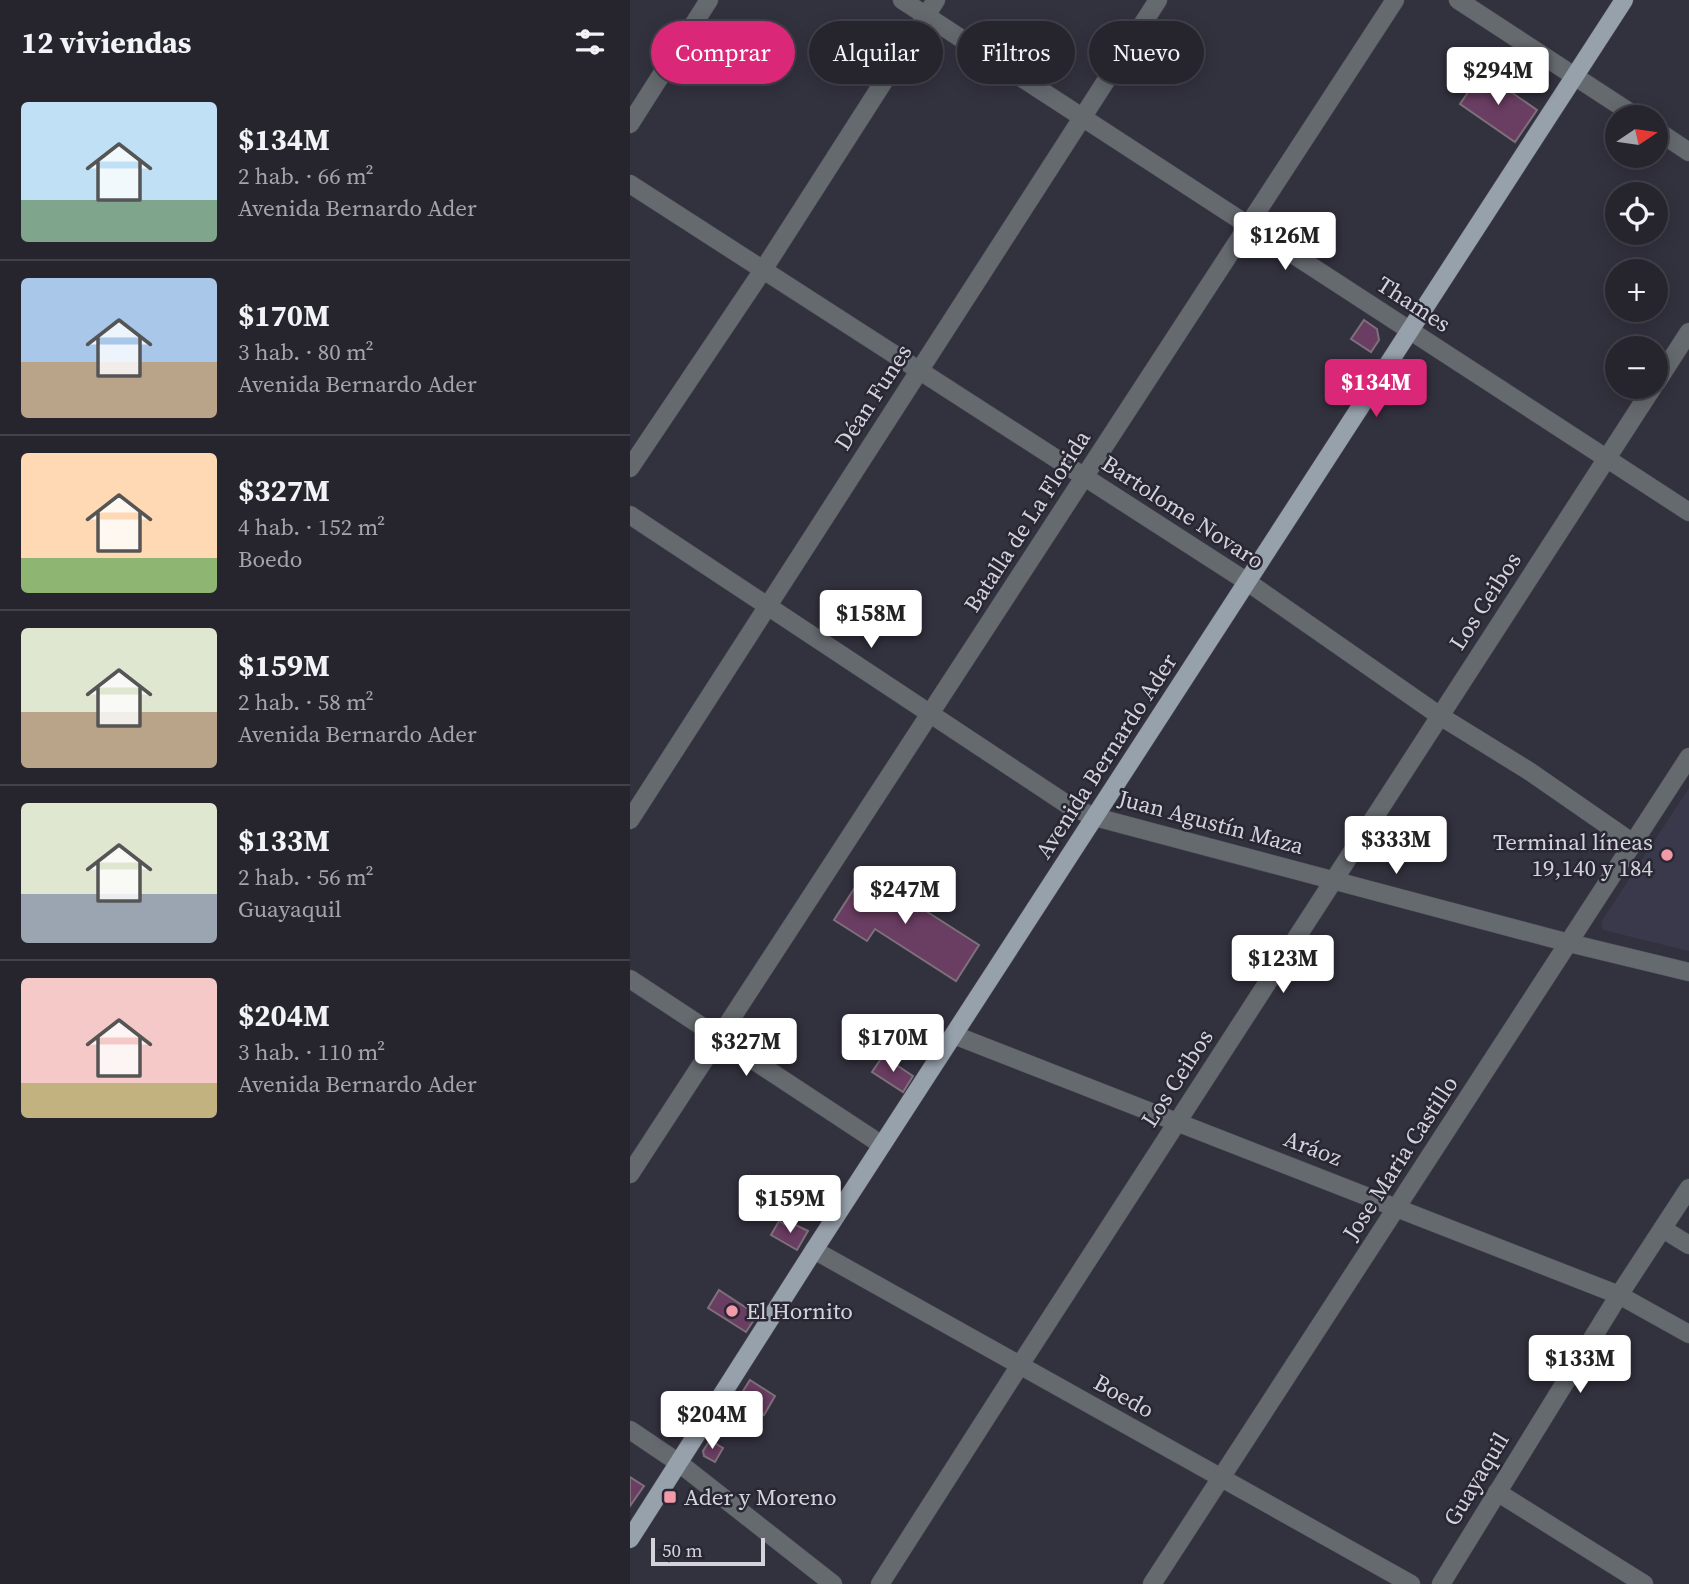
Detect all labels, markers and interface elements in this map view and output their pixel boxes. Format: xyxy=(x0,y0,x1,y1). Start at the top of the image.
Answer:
chip: Comprar xyxy=(651,21,795,84)
chip: Alquilar xyxy=(809,21,943,84)
chip: Filtros xyxy=(957,21,1075,84)
chip: Nuevo xyxy=(1089,21,1204,84)
text: 12 viviendas xyxy=(21,22,192,63)
icon: filters xyxy=(571,23,609,61)
pin: $294M xyxy=(1449,48,1547,107)
text: $294M xyxy=(1463,54,1533,86)
north arrow xyxy=(1605,105,1668,168)
map controls xyxy=(1605,105,1668,399)
text: $134M xyxy=(238,119,330,160)
icon: home xyxy=(77,130,161,214)
text: 2 hab. · 66 m² xyxy=(238,160,374,192)
button: locate xyxy=(1605,182,1668,245)
text: Avenida Bernardo Ader xyxy=(238,192,477,224)
pin: $126M xyxy=(1236,212,1334,272)
text: $126M xyxy=(1250,219,1320,251)
button: + xyxy=(1605,259,1668,322)
street label: Thames xyxy=(1371,268,1457,340)
text: $170M xyxy=(238,295,330,336)
icon: home xyxy=(77,306,161,390)
text: 3 hab. · 80 m² xyxy=(238,336,374,368)
button: − xyxy=(1605,336,1668,399)
street label: Déan Funes xyxy=(827,338,919,456)
pin: $134M xyxy=(1327,360,1425,419)
text: $134M xyxy=(1341,366,1411,398)
text: Avenida Bernardo Ader xyxy=(238,368,477,400)
street label: Batalla de La Florida xyxy=(956,424,1098,618)
street label: Bartolome Novaro xyxy=(1096,447,1270,577)
text: $327M xyxy=(238,470,330,511)
icon: home xyxy=(77,481,161,565)
text: 4 hab. · 152 m² xyxy=(238,511,385,543)
text: Boedo xyxy=(238,543,303,575)
street label: Los Ceibos xyxy=(1441,546,1529,656)
pin: $158M xyxy=(822,590,920,650)
text: $158M xyxy=(836,597,906,629)
text: $159M xyxy=(238,645,330,686)
street label: Avenida Bernardo Ader xyxy=(1028,647,1185,865)
icon: home xyxy=(77,656,161,740)
text: 2 hab. · 58 m² xyxy=(238,686,374,718)
text: Avenida Bernardo Ader xyxy=(238,718,477,750)
street label: Juan Agustín Maza xyxy=(1114,782,1307,862)
pin: $333M xyxy=(1347,816,1445,876)
text: $133M xyxy=(238,820,330,861)
text: $333M xyxy=(1361,823,1431,855)
place label: Terminal líneas 19,140 y 184 xyxy=(1493,826,1653,884)
icon: home xyxy=(77,831,161,915)
marker: Terminal líneas 19,140 y 184 xyxy=(1659,847,1675,863)
text: 2 hab. · 56 m² xyxy=(238,861,374,893)
pin: $247M xyxy=(856,866,954,926)
text: $247M xyxy=(870,873,940,905)
text: Guayaquil xyxy=(238,893,342,925)
pin: $123M xyxy=(1234,936,1332,995)
text: $123M xyxy=(1248,942,1318,974)
text: $204M xyxy=(238,995,330,1036)
icon: home xyxy=(77,1006,161,1090)
pin: $170M xyxy=(844,1014,942,1074)
pin: $327M xyxy=(697,1018,795,1078)
text: $170M xyxy=(858,1021,928,1053)
street label: Los Ceibos xyxy=(1133,1023,1221,1133)
text: $327M xyxy=(711,1025,781,1057)
text: 3 hab. · 110 m² xyxy=(238,1036,385,1068)
text: Avenida Bernardo Ader xyxy=(238,1068,477,1100)
street label: Jose Maria Castillo xyxy=(1334,1070,1465,1247)
street label: Aráoz xyxy=(1279,1122,1347,1174)
pin: $159M xyxy=(741,1176,839,1235)
text: $159M xyxy=(755,1182,825,1214)
place label: El Hornito xyxy=(746,1295,853,1327)
marker: El Hornito xyxy=(724,1303,740,1319)
pin: $133M xyxy=(1531,1336,1629,1395)
text: $133M xyxy=(1545,1342,1615,1374)
street label: Boedo xyxy=(1088,1366,1160,1426)
pin: $204M xyxy=(663,1392,761,1451)
text: $204M xyxy=(677,1398,747,1430)
street label: Guayaquil xyxy=(1436,1426,1516,1532)
place label: Ader y Moreno xyxy=(684,1481,837,1513)
marker: Ader y Moreno xyxy=(662,1489,678,1505)
scale bar xyxy=(651,1535,765,1567)
text: 50 m xyxy=(662,1537,703,1563)

